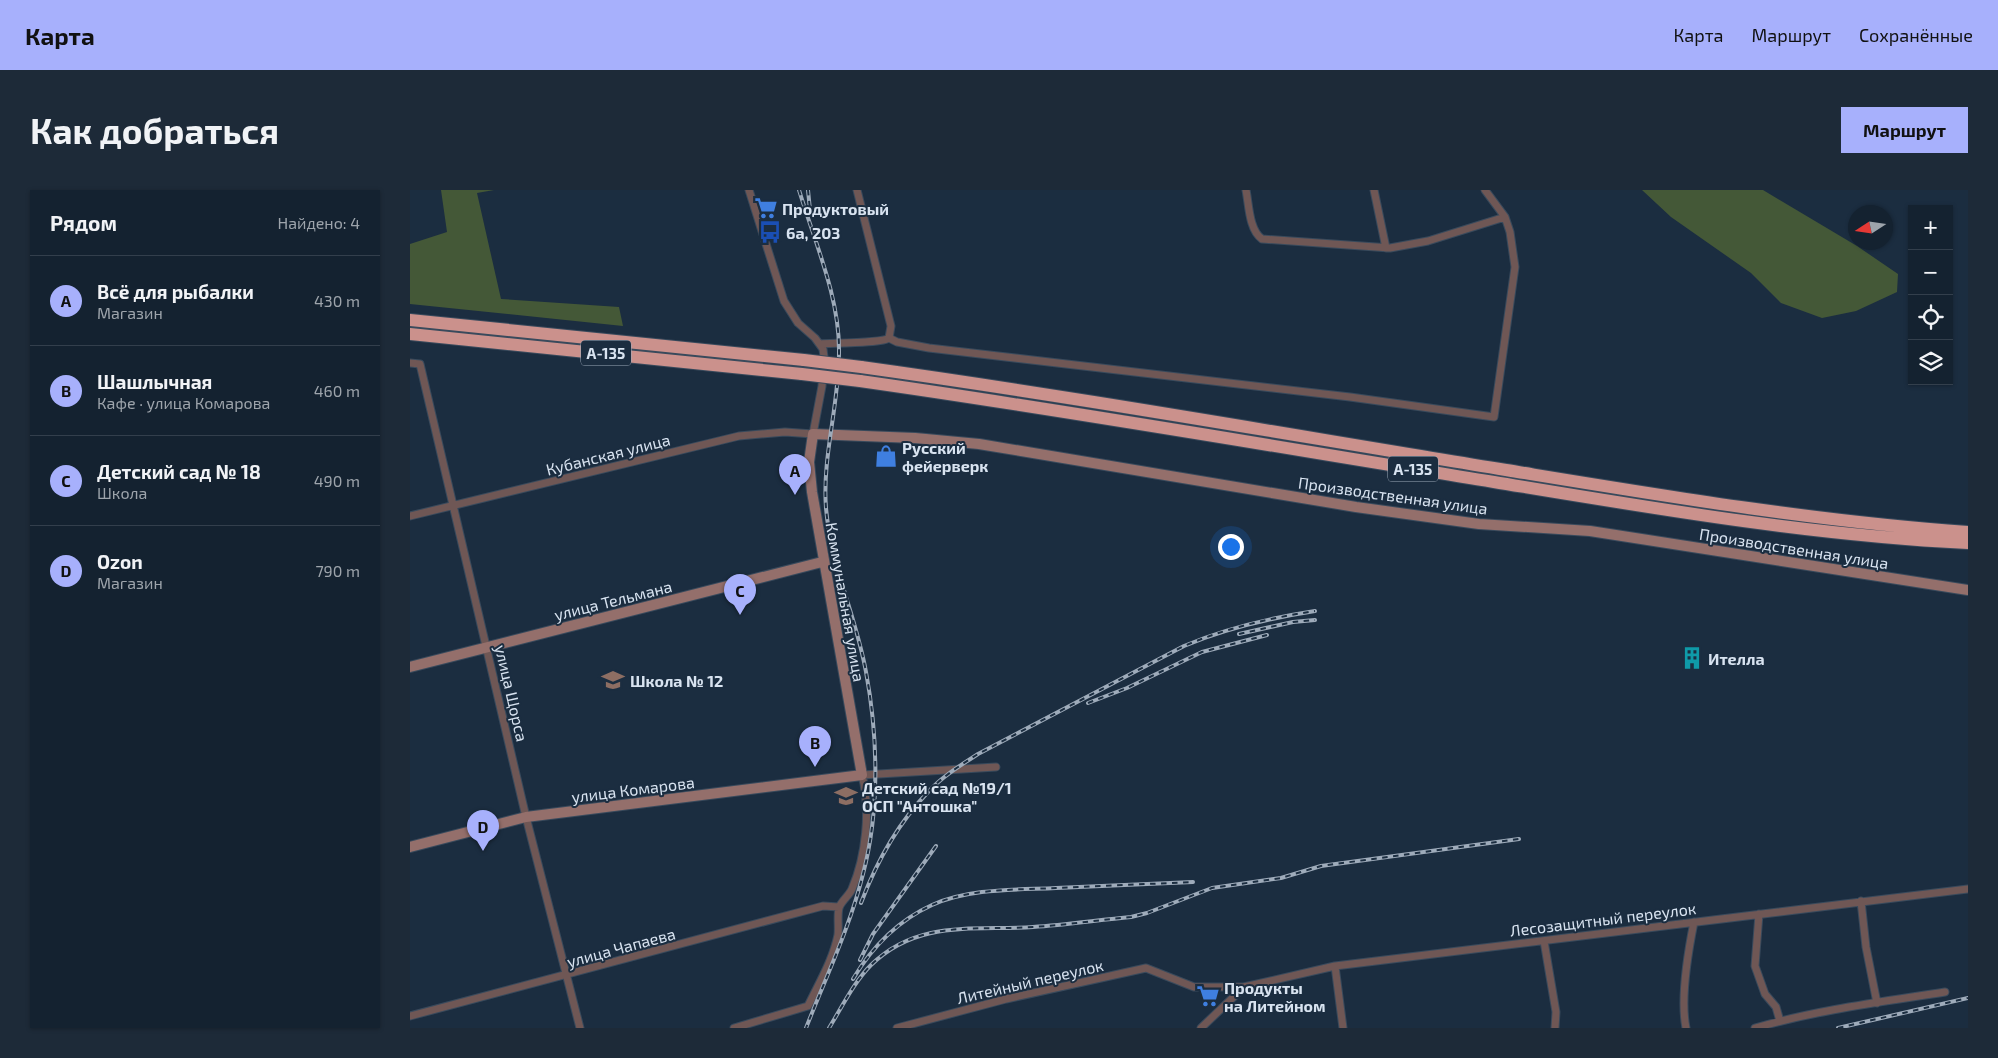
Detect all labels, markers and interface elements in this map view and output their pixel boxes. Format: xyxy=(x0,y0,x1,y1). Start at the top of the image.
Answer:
text: Карта xyxy=(25,21,95,50)
text: Карта xyxy=(1673,24,1723,46)
text: Маршрут xyxy=(1751,24,1831,46)
text: Сохранённые xyxy=(1859,24,1973,46)
button: Маршрут xyxy=(1841,107,1968,153)
text: Как добраться xyxy=(30,109,279,151)
supermarket icon: Продуктовый xyxy=(753,195,779,221)
place label: Продуктовый xyxy=(782,199,889,218)
north arrow xyxy=(1848,205,1893,250)
map controls xyxy=(1908,205,1953,385)
button: + xyxy=(1908,205,1953,250)
text: Рядом xyxy=(50,210,117,235)
text: Найдено: 4 xyxy=(277,213,360,232)
bus stop icon: 6a, 203 xyxy=(757,219,783,245)
place label: 6a, 203 xyxy=(786,223,840,242)
button: − xyxy=(1908,250,1953,295)
text: Всё для рыбалки xyxy=(97,280,254,303)
text: A xyxy=(61,291,71,310)
text: 430 m xyxy=(314,291,360,310)
button: locate xyxy=(1908,295,1953,340)
text: Магазин xyxy=(97,303,163,322)
road number: А-135 xyxy=(581,340,631,366)
button: layers xyxy=(1908,340,1953,385)
text: Шашлычная xyxy=(97,370,212,393)
text: B xyxy=(61,381,71,400)
text: 460 m xyxy=(314,381,360,400)
text: Кафе · улица Комарова xyxy=(97,393,270,412)
street label: Кубанская улица xyxy=(544,429,672,480)
place label: Русский фейерверк xyxy=(902,438,988,475)
shop icon: Русский фейерверк xyxy=(873,443,899,469)
pin: A xyxy=(779,454,811,495)
road number: А-135 xyxy=(1388,456,1438,482)
text: Детский сад № 18 xyxy=(97,460,261,483)
text: C xyxy=(61,471,71,490)
text: 490 m xyxy=(314,471,360,490)
street label: Производственная улица xyxy=(1297,472,1489,519)
text: Школа xyxy=(97,483,147,502)
street label: Коммунальная улица xyxy=(822,521,869,683)
street label: Производственная улица xyxy=(1698,524,1890,573)
your location xyxy=(1218,534,1244,560)
text: Ozon xyxy=(97,550,143,573)
text: D xyxy=(61,561,71,580)
text: 790 m xyxy=(315,561,360,580)
text: Магазин xyxy=(97,573,163,592)
pin: C xyxy=(724,574,756,615)
street label: улица Тельмана xyxy=(552,576,674,625)
street label: улица Щорса xyxy=(491,643,532,743)
building icon: Ителла xyxy=(1679,645,1705,671)
place label: Ителла xyxy=(1708,649,1765,668)
school or university icon: Школа № 12 xyxy=(600,667,626,693)
place label: Школа № 12 xyxy=(630,671,723,690)
pin: B xyxy=(799,726,831,767)
street label: улица Комарова xyxy=(570,772,696,807)
place label: Детский сад №19/1 ОСП "Антошка" xyxy=(862,778,1012,815)
school or university icon: Детский сад №19/1 ОСП "Антошка" xyxy=(833,783,859,809)
pin: D xyxy=(467,810,499,851)
street label: Лесозащитный переулок xyxy=(1509,898,1698,941)
street label: улица Чапаева xyxy=(565,923,678,972)
street label: Литейный переулок xyxy=(955,955,1106,1008)
place label: Продукты на Литейном xyxy=(1224,978,1326,1015)
supermarket icon: Продукты на Литейном xyxy=(1195,983,1221,1009)

